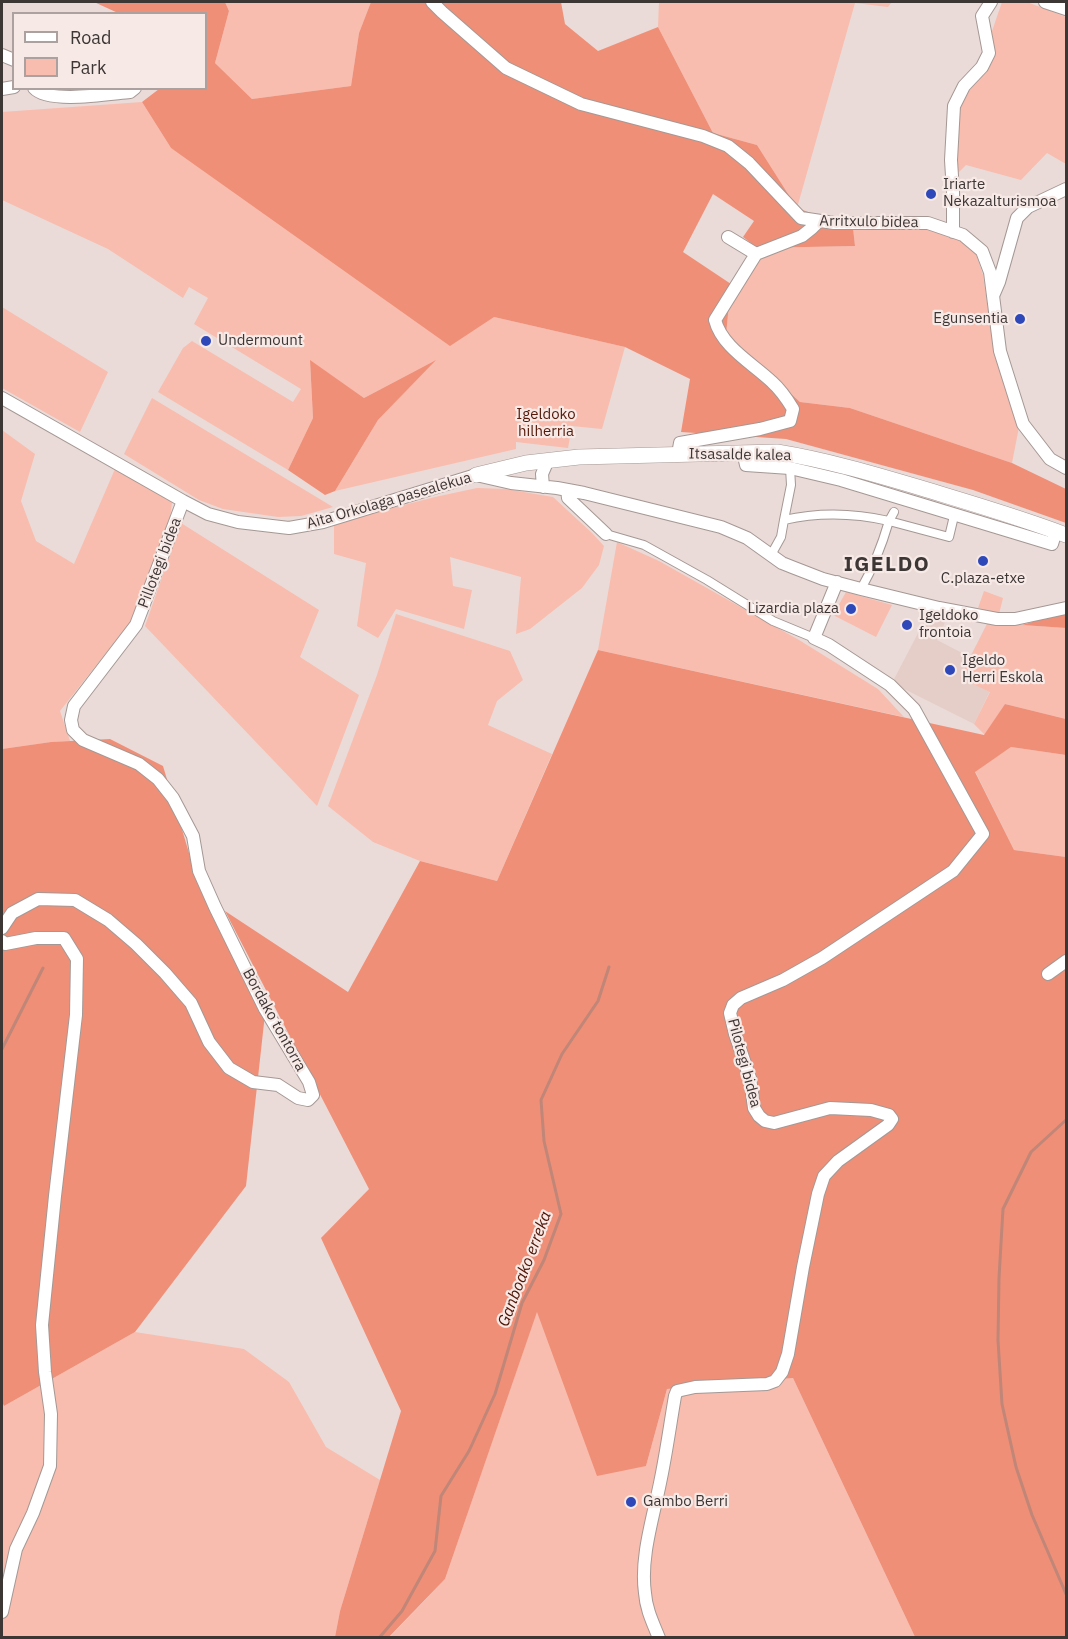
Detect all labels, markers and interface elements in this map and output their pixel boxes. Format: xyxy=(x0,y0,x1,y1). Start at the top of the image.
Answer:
legend xyxy=(12,12,207,90)
text: Road xyxy=(70,26,111,49)
text: Park xyxy=(70,56,106,79)
place label: Iriarte Nekazalturismoa xyxy=(943,176,1057,211)
marker: Iriarte Nekazalturismoa xyxy=(924,187,938,201)
street label: Arritxulo bidea xyxy=(819,212,919,232)
place label: Egunsentia xyxy=(933,310,1008,328)
marker: Egunsentia xyxy=(1013,312,1027,326)
place label: Undermount xyxy=(218,332,303,350)
marker: Undermount xyxy=(199,334,213,348)
park label: Igeldoko hilherria xyxy=(516,406,576,441)
street label: Itsasalde kalea xyxy=(689,445,791,465)
street label: Aita Orkolaga pasealekua xyxy=(304,469,474,533)
street label: Pillotegi bidea xyxy=(135,515,185,611)
district label: IGELDO xyxy=(844,552,930,578)
marker: C.plaza-etxe xyxy=(976,554,990,568)
place label: C.plaza-etxe xyxy=(941,570,1025,588)
place label: Lizardia plaza xyxy=(748,600,839,618)
marker: Lizardia plaza xyxy=(844,602,858,616)
place label: Igeldoko frontoia xyxy=(919,607,978,642)
marker: Igeldoko frontoia xyxy=(900,618,914,632)
place label: Igeldo Herri Eskola xyxy=(962,652,1043,687)
marker: Igeldo Herri Eskola xyxy=(943,663,957,677)
street label: Bordako tontorra xyxy=(238,966,310,1074)
street label: Pilotegi bidea xyxy=(723,1017,765,1109)
water label: Ganboako erreka xyxy=(494,1209,556,1329)
place label: Gambo Berri xyxy=(643,1493,728,1511)
marker: Gambo Berri xyxy=(624,1495,638,1509)

